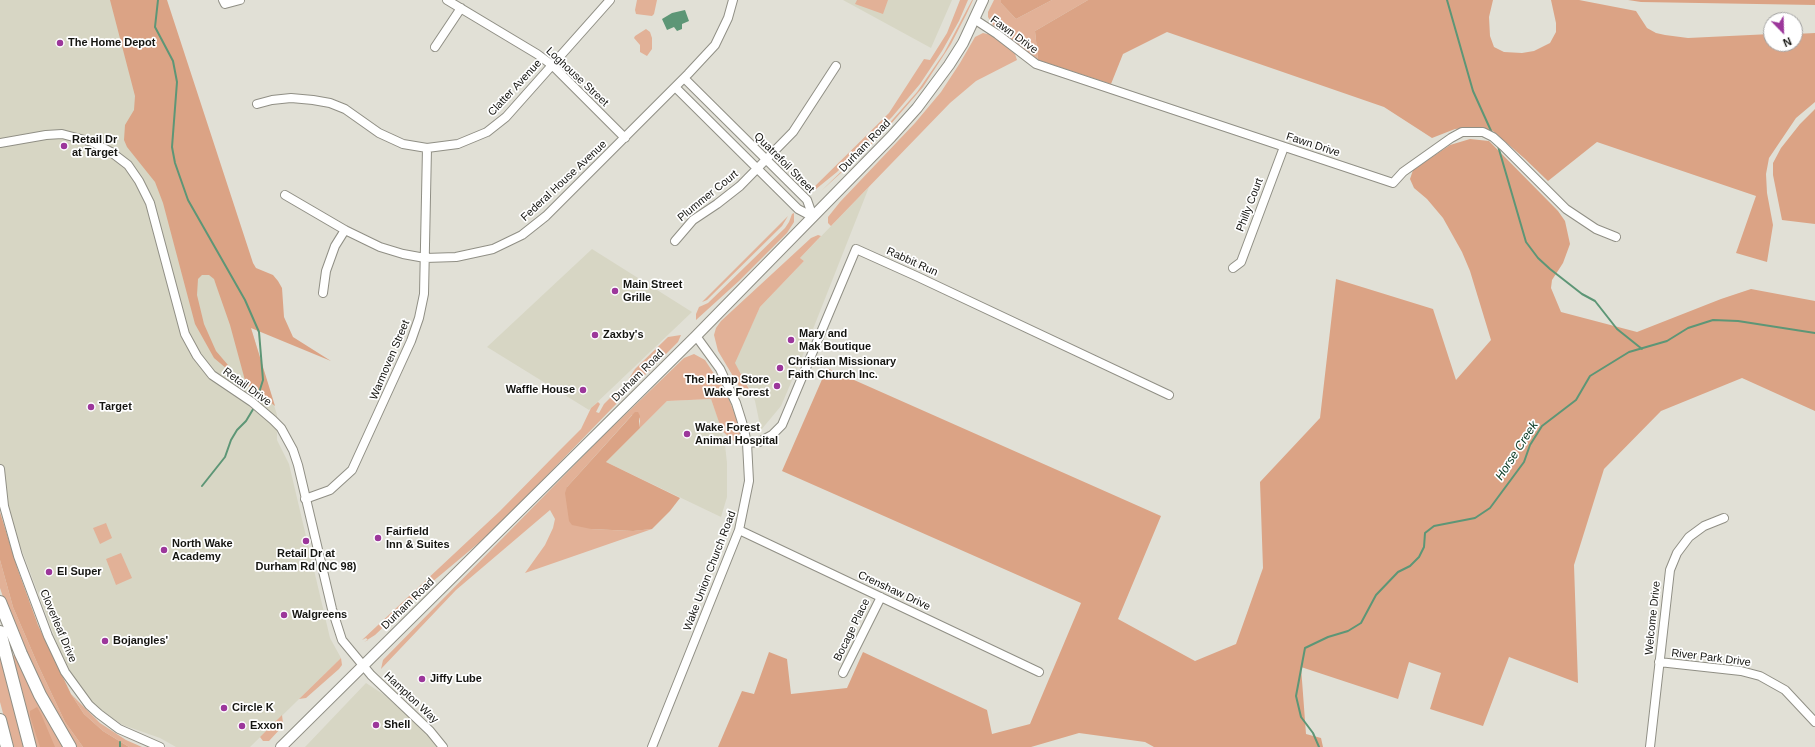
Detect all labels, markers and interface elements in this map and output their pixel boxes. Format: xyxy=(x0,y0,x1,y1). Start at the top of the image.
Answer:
north arrow xyxy=(1763,12,1803,52)
street label: Fawn Drive xyxy=(988,13,1040,57)
text: N xyxy=(1781,35,1793,49)
place label: The Home Depot xyxy=(68,36,155,50)
marker: The Home Depot xyxy=(55,38,65,48)
street label: Loghouse Street xyxy=(543,45,611,109)
street label: Clatter Avenue xyxy=(485,57,545,119)
street label: Durham Road xyxy=(836,117,894,175)
street label: Quatrefoil Street xyxy=(751,130,817,196)
street label: Fawn Drive xyxy=(1285,130,1341,160)
place label: Retail Dr at Target xyxy=(72,133,118,159)
street label: Federal House Avenue xyxy=(518,138,610,224)
marker: Retail Dr at Target xyxy=(59,141,69,151)
street label: Plummer Court xyxy=(675,168,741,224)
street label: Philly Court xyxy=(1234,176,1266,234)
street label: Rabbit Run xyxy=(884,245,940,279)
place label: Main Street Grille xyxy=(623,278,682,304)
marker: Main Street Grille xyxy=(610,286,620,296)
street label: Warmoven Street xyxy=(367,318,413,402)
place label: Mary and Mak Boutique xyxy=(799,327,871,353)
place label: Zaxby's xyxy=(603,328,644,342)
marker: Zaxby's xyxy=(590,330,600,340)
marker: Mary and Mak Boutique xyxy=(786,335,796,345)
street label: Durham Road xyxy=(609,347,667,405)
place label: Christian Missionary Faith Church Inc. xyxy=(788,355,896,381)
marker: Christian Missionary Faith Church Inc. xyxy=(775,363,785,373)
street label: Retail Drive xyxy=(220,365,274,409)
place label: The Hemp Store Wake Forest xyxy=(685,373,769,399)
marker: The Hemp Store Wake Forest xyxy=(772,381,782,391)
place label: Waffle House xyxy=(506,383,575,397)
marker: Waffle House xyxy=(578,385,588,395)
place label: Target xyxy=(99,400,132,414)
marker: Target xyxy=(86,402,96,412)
water label: Horse Creek xyxy=(1493,419,1541,483)
place label: Wake Forest Animal Hospital xyxy=(695,421,778,447)
marker: Wake Forest Animal Hospital xyxy=(682,429,692,439)
street label: Wake Union Church Road xyxy=(681,509,739,633)
place label: Fairfield Inn & Suites xyxy=(386,525,450,551)
marker: Fairfield Inn & Suites xyxy=(373,533,383,543)
marker: Retail Dr at Durham Rd (NC 98) xyxy=(301,536,311,546)
place label: North Wake Academy xyxy=(172,537,233,563)
marker: North Wake Academy xyxy=(159,545,169,555)
place label: Retail Dr at Durham Rd (NC 98) xyxy=(256,547,356,573)
place label: El Super xyxy=(57,565,102,579)
marker: El Super xyxy=(44,567,54,577)
street label: Crenshaw Drive xyxy=(856,568,932,614)
street label: Durham Road xyxy=(379,575,437,633)
street label: Welcome Drive xyxy=(1643,580,1663,656)
street label: Cloverleaf Drive xyxy=(37,587,79,665)
street label: Bocage Place xyxy=(831,597,873,663)
place label: Walgreens xyxy=(292,608,347,622)
marker: Walgreens xyxy=(279,610,289,620)
place label: Bojangles' xyxy=(113,634,168,648)
marker: Bojangles' xyxy=(100,636,110,646)
street label: River Park Drive xyxy=(1670,647,1752,669)
street label: Hampton Way xyxy=(381,670,441,726)
place label: Jiffy Lube xyxy=(430,672,482,686)
marker: Jiffy Lube xyxy=(417,674,427,684)
place label: Circle K xyxy=(232,701,274,715)
marker: Circle K xyxy=(219,703,229,713)
place label: Shell xyxy=(384,718,410,732)
place label: Exxon xyxy=(250,719,283,733)
marker: Shell xyxy=(371,720,381,730)
marker: Exxon xyxy=(237,721,247,731)

